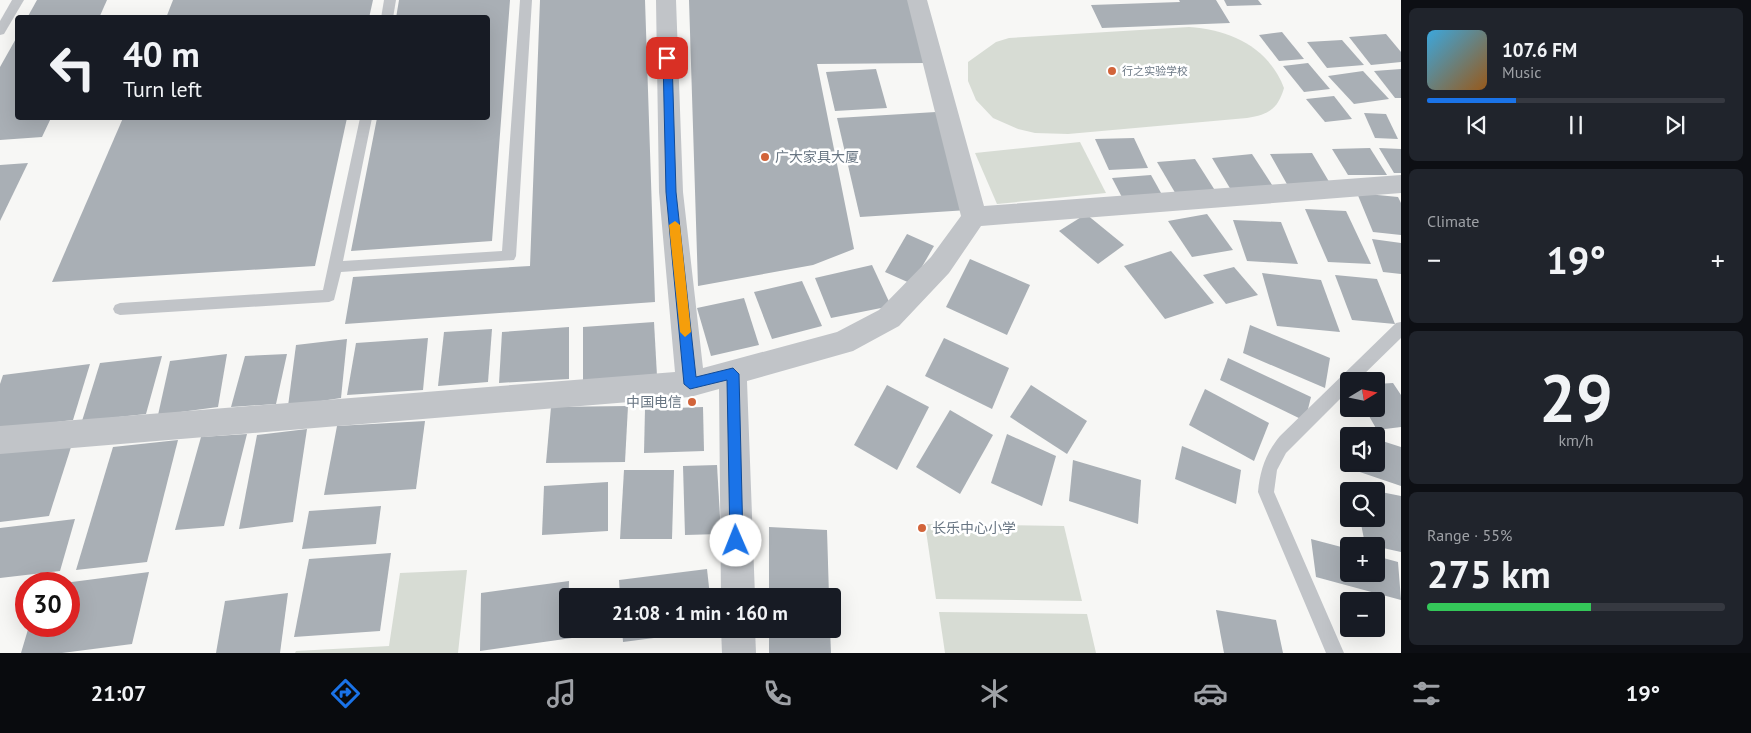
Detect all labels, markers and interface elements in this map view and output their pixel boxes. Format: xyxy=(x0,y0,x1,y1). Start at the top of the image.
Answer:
text: 40 m xyxy=(123,31,200,77)
icon: left xyxy=(40,35,105,100)
pin xyxy=(646,37,688,79)
text: 107.6 FM xyxy=(1502,38,1577,62)
icon: arrive xyxy=(653,44,681,72)
text: Music xyxy=(1502,62,1542,82)
place label: 行之实验学校 xyxy=(1122,64,1188,78)
marker: 行之实验学校 xyxy=(1106,65,1118,77)
text: Turn left xyxy=(123,75,202,103)
icon: previous xyxy=(1463,111,1491,139)
icon: pause xyxy=(1562,111,1590,139)
icon: next xyxy=(1661,111,1689,139)
place label: 广大家具大厦 xyxy=(775,148,859,166)
marker: 广大家具大厦 xyxy=(759,151,771,163)
text: Climate xyxy=(1427,211,1479,231)
text: 19° xyxy=(1546,235,1606,284)
text: − xyxy=(1427,241,1441,278)
text: + xyxy=(1711,241,1725,278)
text: 29 xyxy=(1539,355,1613,439)
north arrow xyxy=(1340,372,1385,418)
map controls xyxy=(1340,372,1385,637)
place label: 中国电信 xyxy=(626,393,682,411)
marker: 中国电信 xyxy=(686,396,698,408)
button: sound xyxy=(1340,427,1385,472)
text: km/h xyxy=(1558,430,1594,450)
button: search xyxy=(1340,482,1385,527)
position arrow xyxy=(709,514,761,566)
place label: 长乐中心小学 xyxy=(932,519,1016,537)
marker: 长乐中心小学 xyxy=(916,522,928,534)
text: Range · 55% xyxy=(1427,525,1512,545)
button: + xyxy=(1340,537,1385,582)
text: 275 km xyxy=(1427,549,1551,598)
speed limit sign: 30 xyxy=(15,572,80,637)
button: − xyxy=(1340,592,1385,637)
text: 21:08 · 1 min · 160 m xyxy=(612,601,788,625)
icon: directions xyxy=(328,676,363,711)
icon: music xyxy=(544,676,579,711)
icon: phone xyxy=(760,676,795,711)
icon: climate xyxy=(977,676,1012,711)
icon: car xyxy=(1193,676,1228,711)
icon: filters xyxy=(1409,676,1444,711)
text: 21:07 xyxy=(91,679,146,707)
text: 19° xyxy=(1626,679,1660,707)

